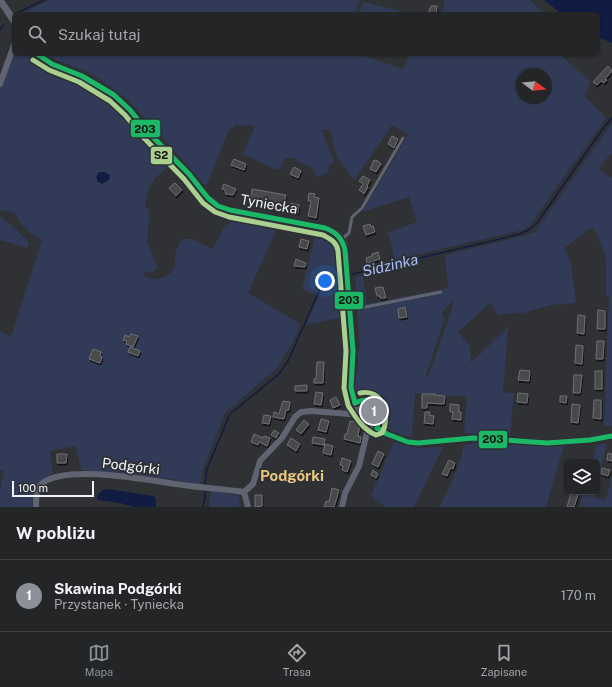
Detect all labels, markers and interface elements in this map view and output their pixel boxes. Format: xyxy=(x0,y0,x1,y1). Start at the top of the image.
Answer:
search box xyxy=(12,12,600,56)
icon: search xyxy=(26,23,48,45)
text: Szukaj tutaj xyxy=(58,26,141,43)
north arrow xyxy=(516,68,552,104)
line badge: 203 xyxy=(130,119,161,138)
text: 203 xyxy=(134,123,156,135)
line badge: S2 xyxy=(150,146,173,165)
text: S2 xyxy=(154,149,168,161)
street label: Tyniecka xyxy=(239,191,299,217)
water label: Sidzinka xyxy=(360,250,420,280)
your location xyxy=(315,271,335,291)
line badge: 203 xyxy=(334,291,364,310)
text: 203 xyxy=(338,294,360,306)
pin: 1 xyxy=(361,396,387,426)
line badge: 203 xyxy=(478,430,508,449)
text: 203 xyxy=(482,433,504,445)
street label: Podgórki xyxy=(101,455,161,477)
map controls xyxy=(564,459,600,495)
button: layers xyxy=(564,459,600,495)
district label: Podgórki xyxy=(260,467,324,484)
scale bar xyxy=(12,479,94,498)
text: 100 m xyxy=(18,482,48,494)
text: W pobliżu xyxy=(16,523,95,543)
text: Skawina Podgórki xyxy=(54,580,182,597)
text: 1 xyxy=(26,588,32,603)
text: 170 m xyxy=(561,588,596,603)
text: Przystanek · Tyniecka xyxy=(54,597,184,612)
tab: Mapa xyxy=(85,642,113,678)
tab: Trasa xyxy=(283,642,311,678)
tab: Zapisane xyxy=(480,642,527,678)

